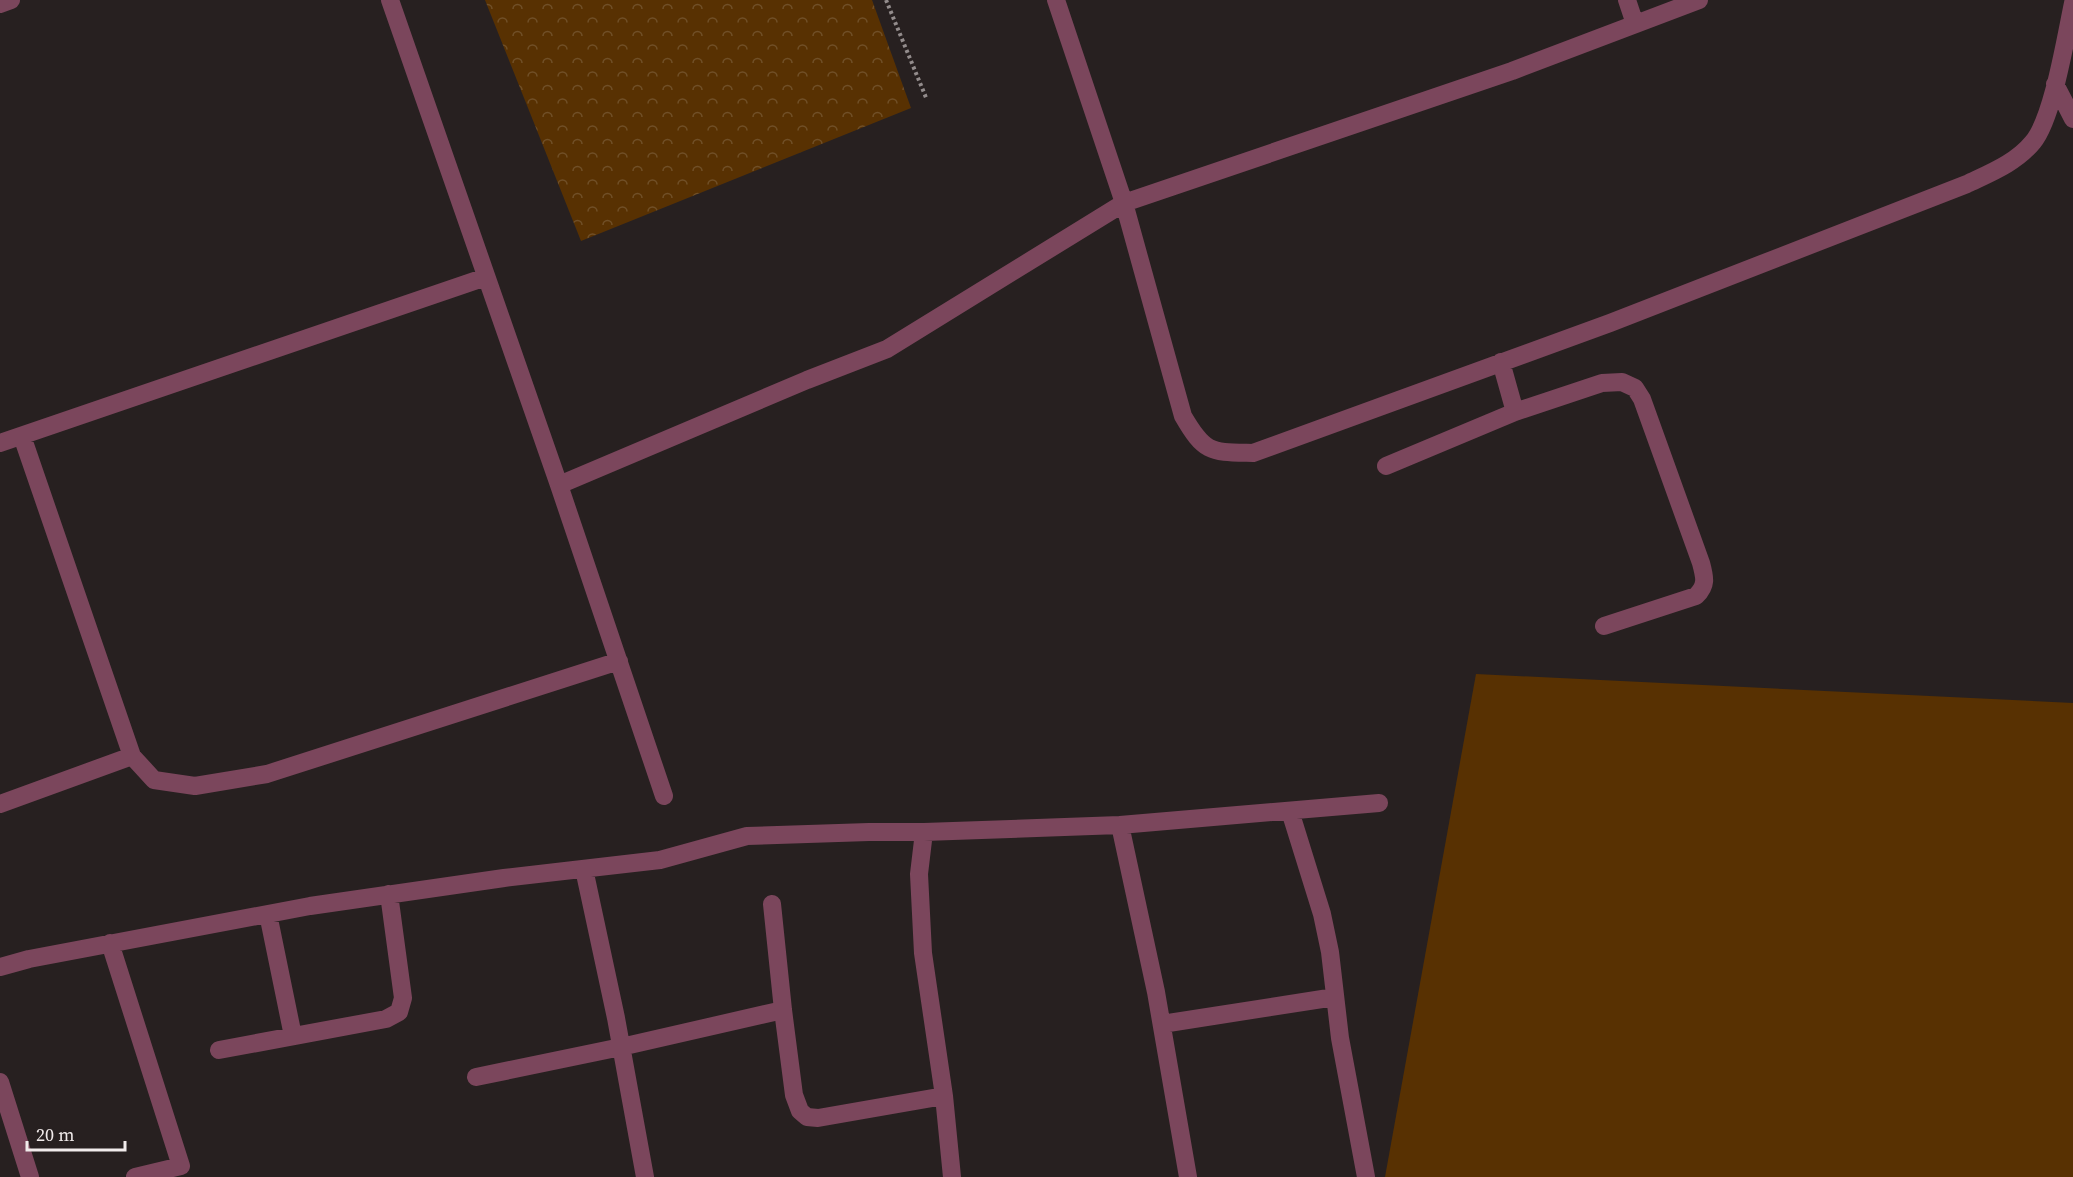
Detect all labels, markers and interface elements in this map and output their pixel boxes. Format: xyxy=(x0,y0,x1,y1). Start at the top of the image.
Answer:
scale bar xyxy=(27,1114,124,1152)
text: 20 m xyxy=(36,1122,74,1147)

